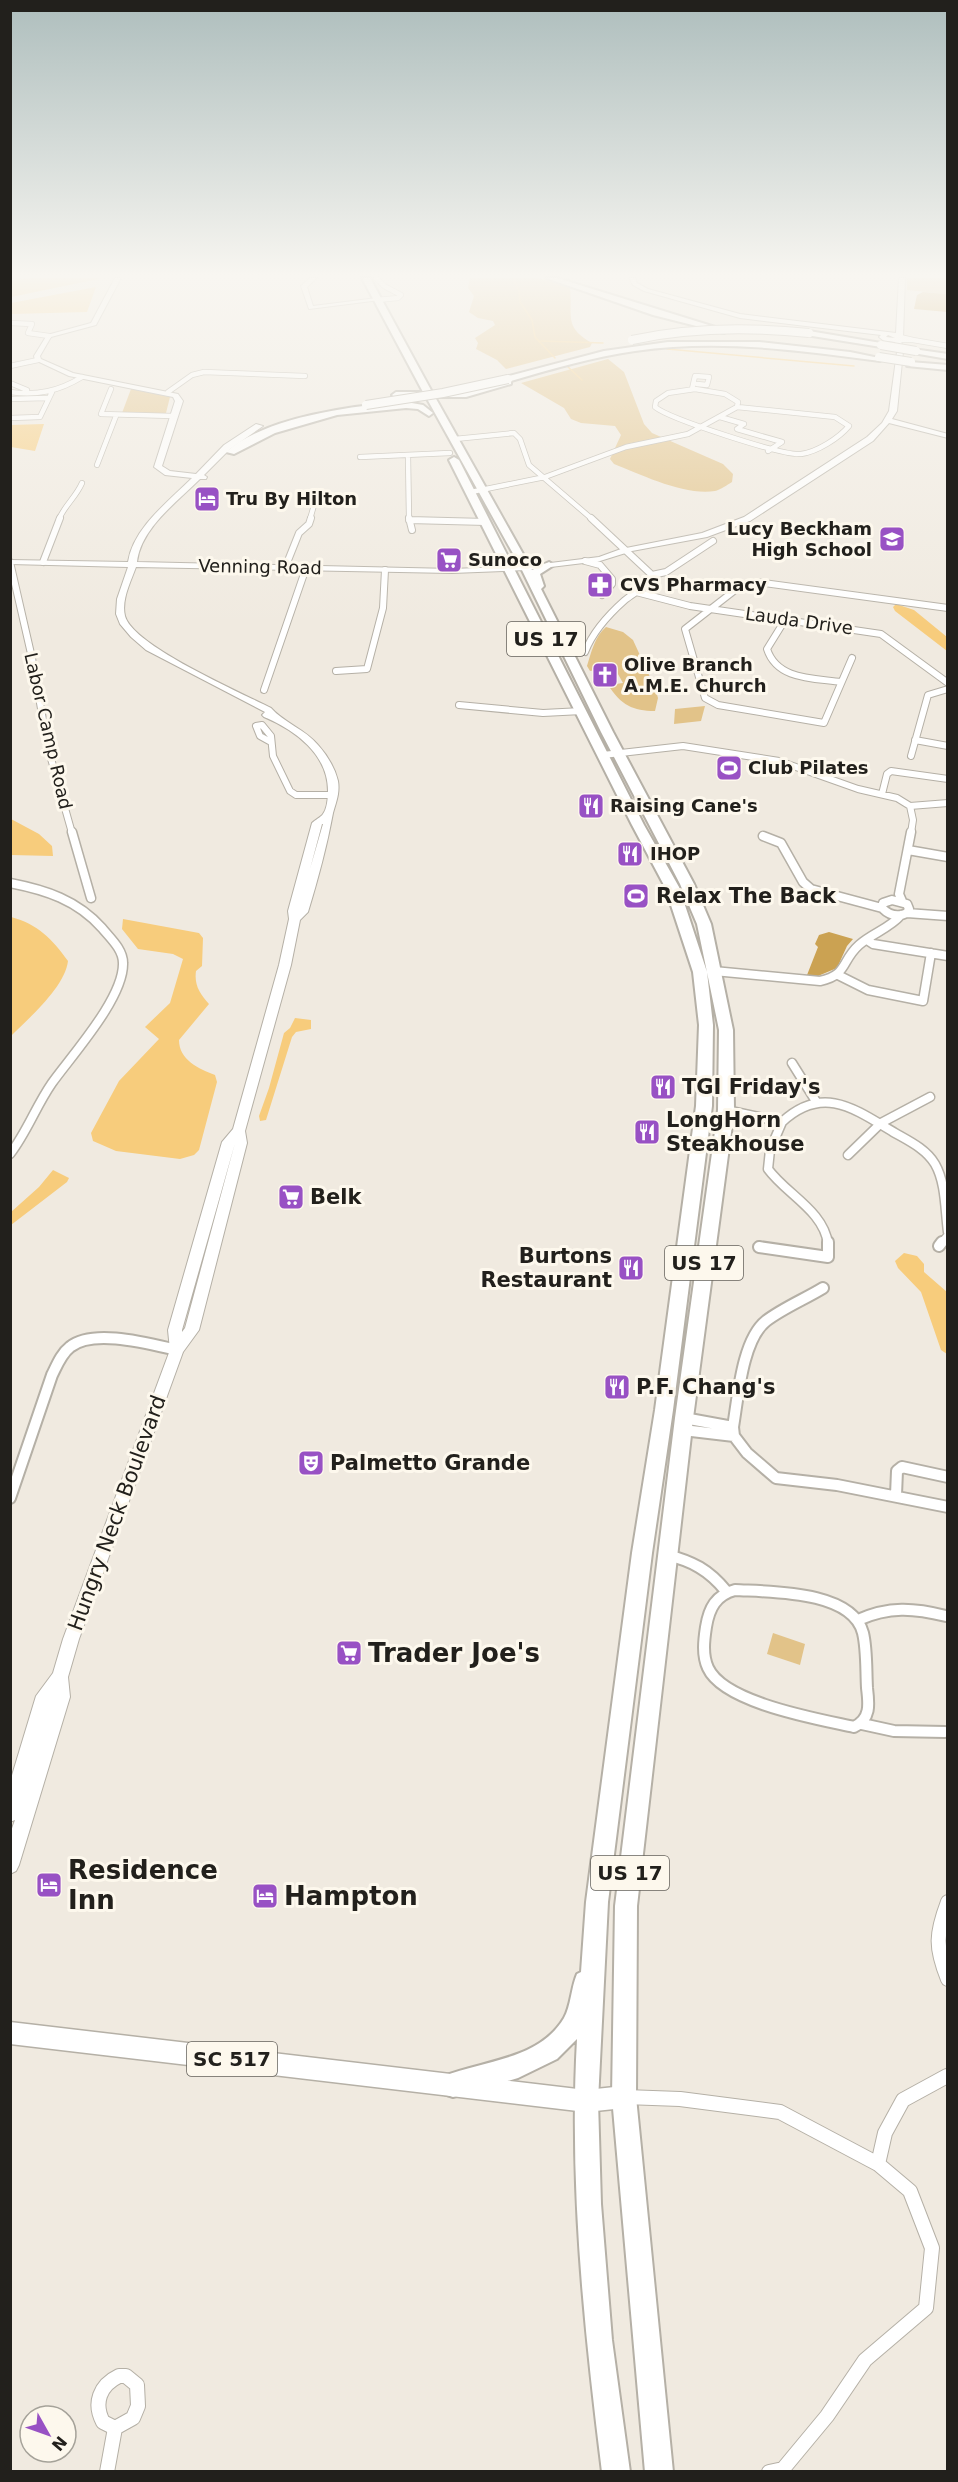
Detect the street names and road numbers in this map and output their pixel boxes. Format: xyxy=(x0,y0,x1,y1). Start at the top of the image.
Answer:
street label: Venning Road xyxy=(198,555,322,578)
street label: Lauda Drive xyxy=(744,603,854,638)
road number: US 17 xyxy=(507,622,585,656)
street label: Labor Camp Road xyxy=(20,651,77,811)
road number: US 17 xyxy=(665,1246,743,1280)
street label: Hungry Neck Boulevard xyxy=(63,1392,171,1634)
road number: US 17 xyxy=(591,1856,669,1890)
road number: SC 517 xyxy=(187,2042,277,2076)

